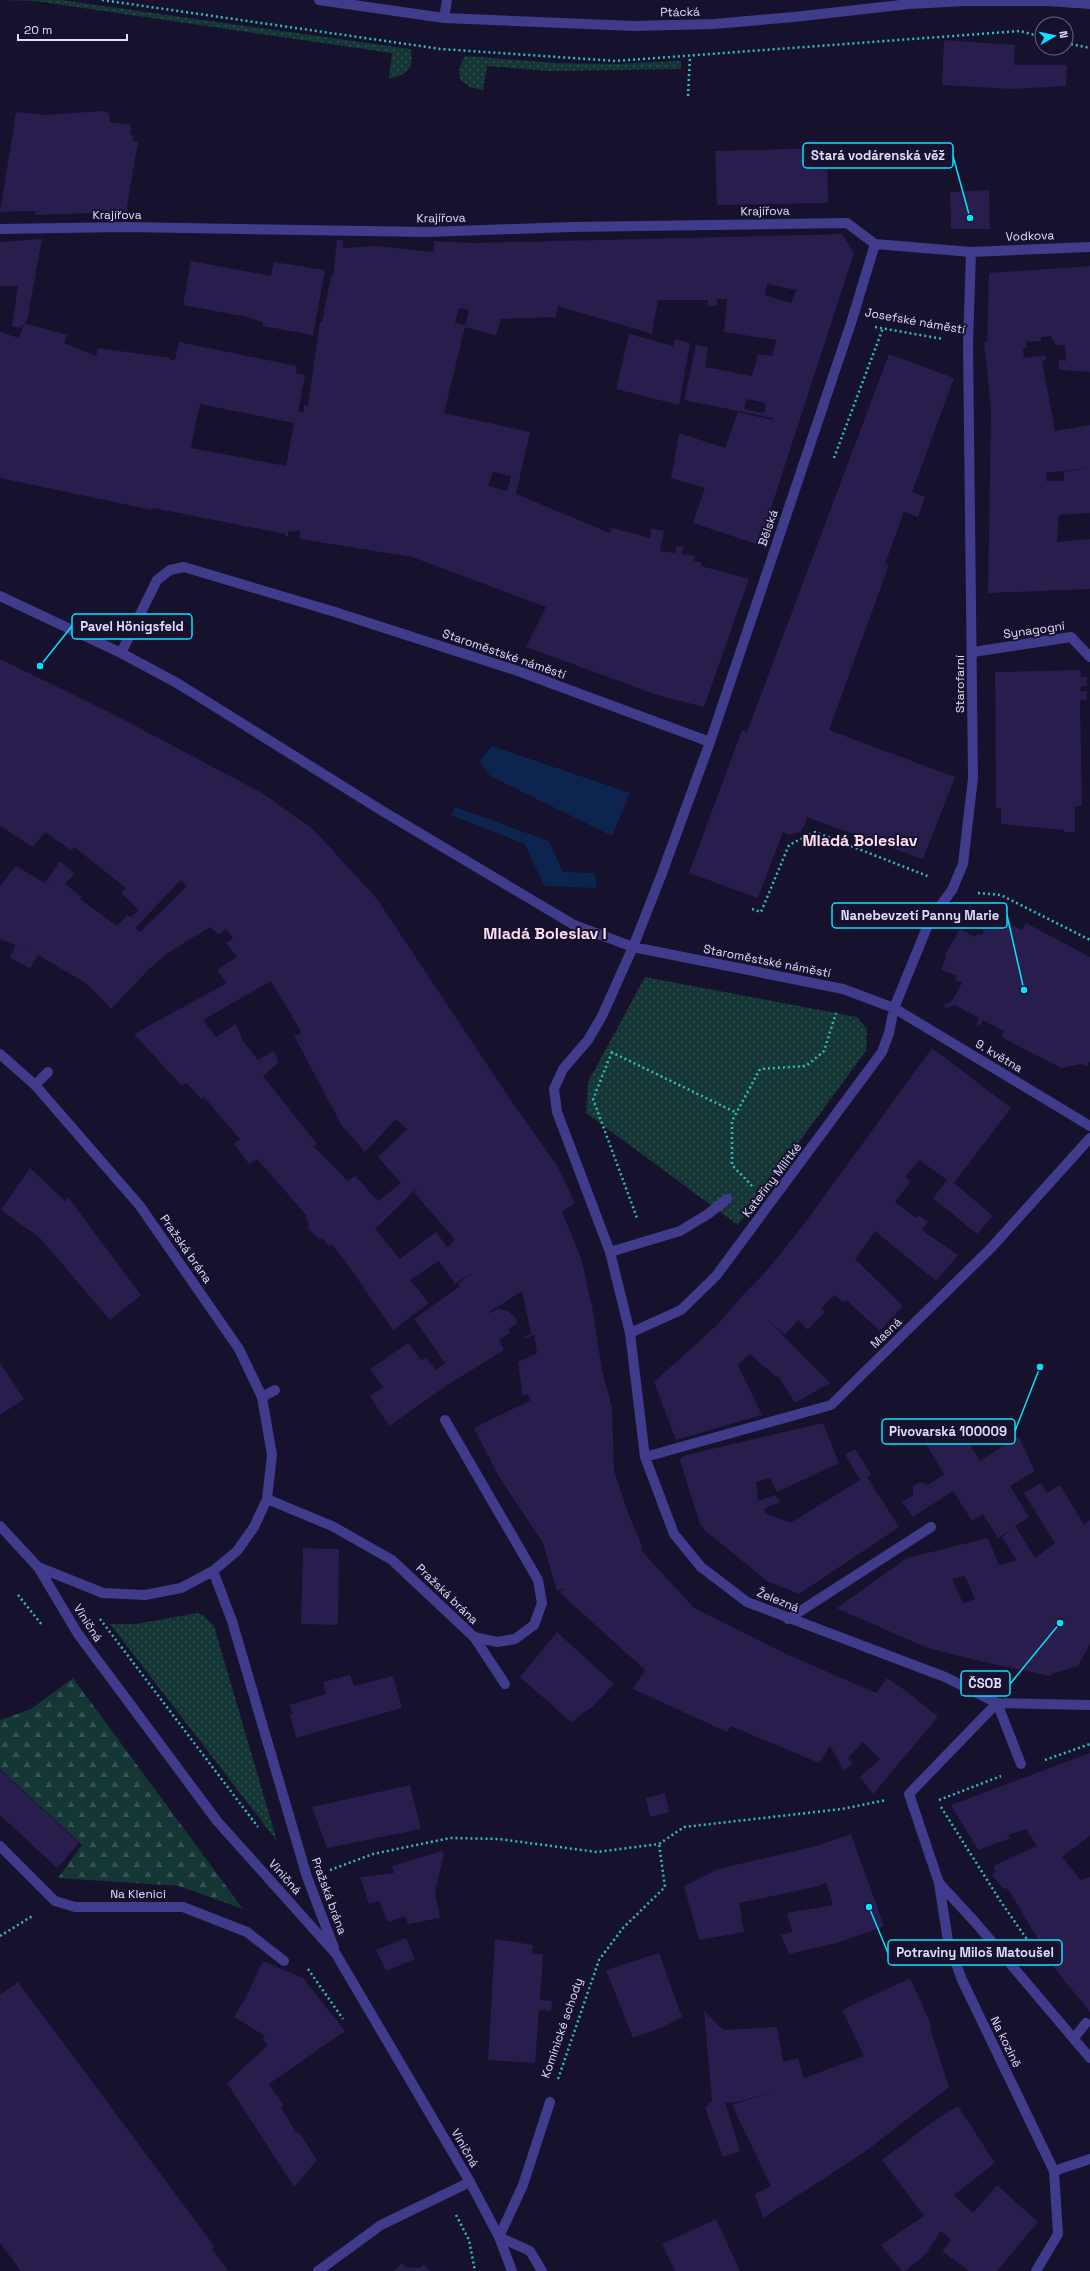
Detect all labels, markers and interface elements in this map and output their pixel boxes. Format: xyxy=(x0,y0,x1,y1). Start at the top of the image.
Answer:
street label: Ptácká xyxy=(660,4,700,20)
scale bar xyxy=(18,16,127,42)
north arrow xyxy=(1034,16,1074,56)
text: 20 m xyxy=(24,22,52,38)
text: N xyxy=(1056,30,1071,39)
callout: Stará vodárenská věž xyxy=(803,143,953,168)
text: Stará vodárenská věž xyxy=(811,147,945,164)
street label: Krajířova xyxy=(740,203,790,219)
street label: Krajířova xyxy=(92,207,142,223)
street label: Krajířova xyxy=(416,210,466,226)
street label: Vodkova xyxy=(1005,227,1055,245)
street label: Josefské náměstí xyxy=(864,304,966,338)
street label: Bělská xyxy=(754,508,782,548)
callout: Pavel Hönigsfeld xyxy=(72,614,192,639)
text: Pavel Hönigsfeld xyxy=(80,618,184,635)
street label: Synagogní xyxy=(1002,618,1066,642)
street label: Staroměstské náměstí xyxy=(440,625,568,683)
street label: Starofarní xyxy=(952,655,968,713)
district label: Mladá Boleslav xyxy=(802,830,918,851)
callout: Nanebevzetí Panny Marie xyxy=(832,903,1007,928)
text: Nanebevzetí Panny Marie xyxy=(841,907,999,924)
district label: Mladá Boleslav I xyxy=(483,923,607,944)
street label: Staroměstské náměstí xyxy=(702,941,832,981)
street label: 9. května xyxy=(972,1036,1026,1076)
street label: Kateřiny Militké xyxy=(739,1139,805,1221)
street label: Pražská brána xyxy=(156,1211,216,1287)
street label: Masná xyxy=(867,1314,905,1352)
callout: Pivovarská 100009 xyxy=(882,1419,1015,1444)
text: Pivovarská 100009 xyxy=(889,1423,1007,1440)
street label: Pražská brána xyxy=(412,1560,482,1628)
street label: Železná xyxy=(755,1584,802,1616)
street label: Viničná xyxy=(70,1601,106,1645)
callout: ČSOB xyxy=(961,1671,1010,1696)
text: ČSOB xyxy=(968,1675,1002,1692)
street label: Pražská brána xyxy=(308,1855,350,1937)
street label: Viničná xyxy=(265,1856,305,1898)
street label: Na Klenici xyxy=(110,1886,166,1902)
callout: Potraviny Miloš Matoušel xyxy=(888,1940,1062,1965)
text: Potraviny Miloš Matoušel xyxy=(896,1944,1054,1961)
street label: Kominické schody xyxy=(537,1976,587,2080)
street label: Na kozině xyxy=(987,2014,1025,2070)
street label: Viničná xyxy=(448,2126,482,2170)

